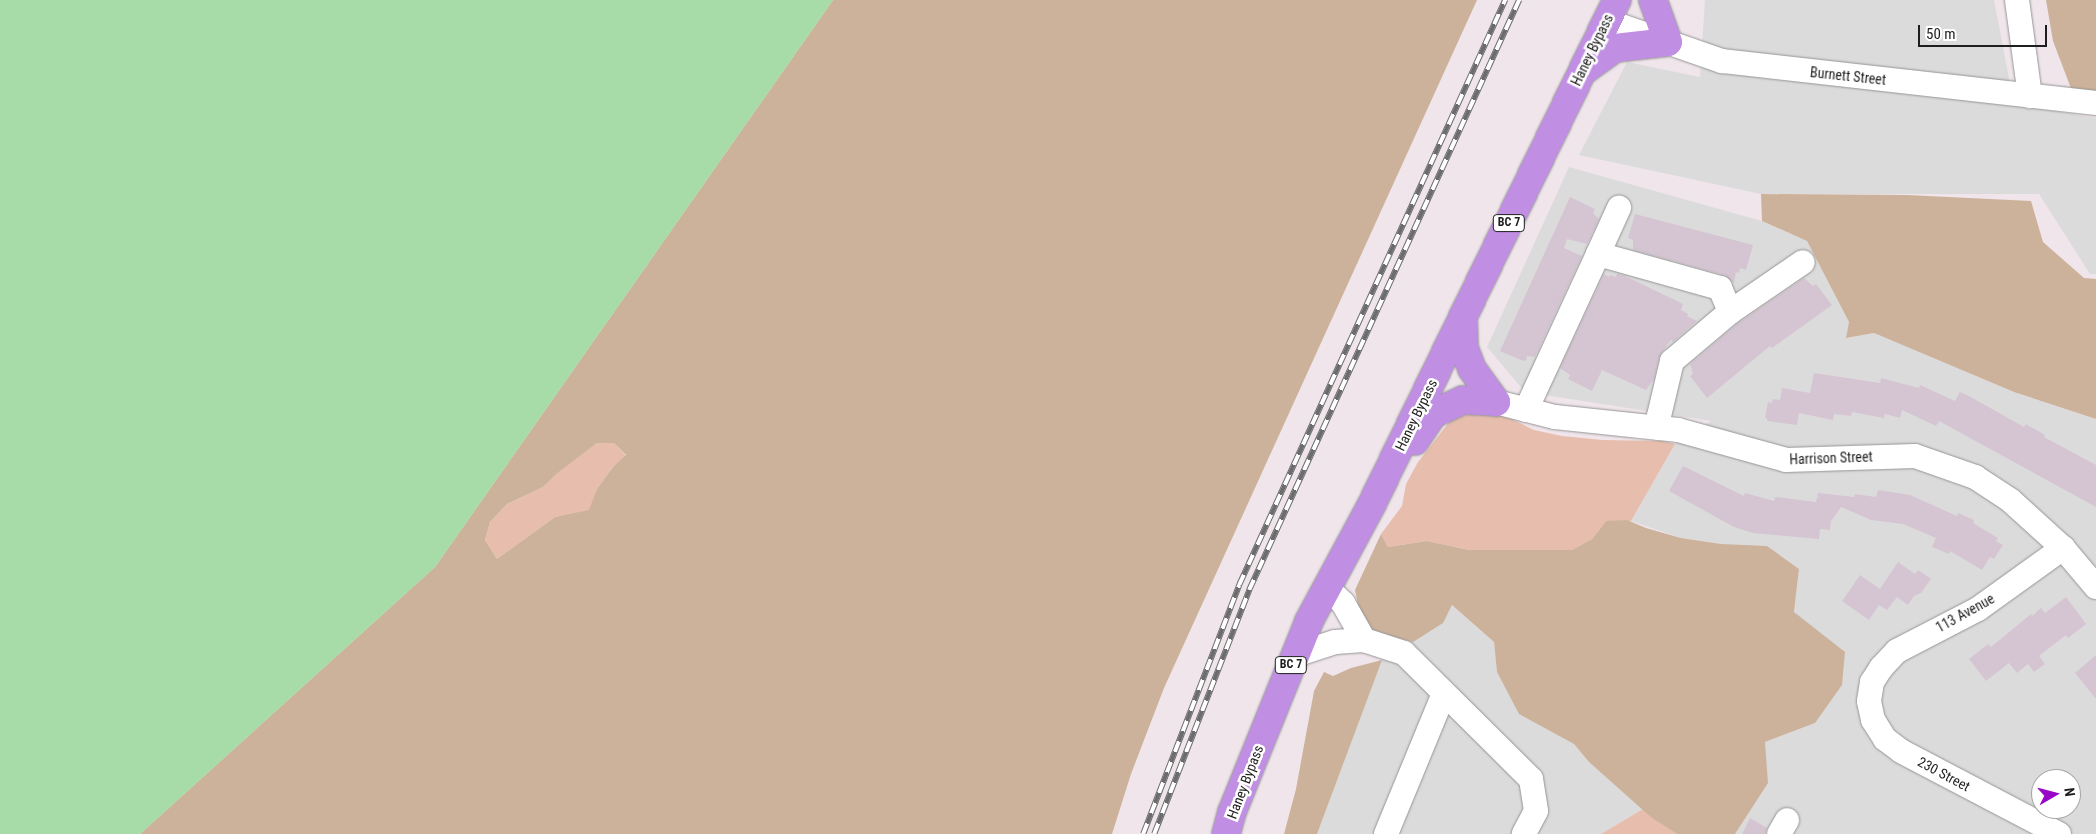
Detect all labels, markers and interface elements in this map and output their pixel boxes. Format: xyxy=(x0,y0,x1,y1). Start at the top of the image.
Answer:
street label: Haney Bypass xyxy=(1567,11,1617,89)
scale bar xyxy=(1921,15,2050,47)
text: 50 m xyxy=(1926,25,1956,43)
street label: Burnett Street xyxy=(1809,64,1887,88)
road number: BC 7 xyxy=(1493,214,1525,232)
street label: Haney Bypass xyxy=(1391,376,1441,454)
street label: Harrison Street xyxy=(1789,448,1873,468)
street label: 113 Avenue xyxy=(1933,590,1997,636)
road number: BC 7 xyxy=(1275,656,1307,674)
street label: Haney Bypass xyxy=(1223,743,1267,821)
street label: 230 Street xyxy=(1915,753,1973,795)
north arrow xyxy=(2031,769,2081,819)
text: N xyxy=(2061,787,2078,797)

